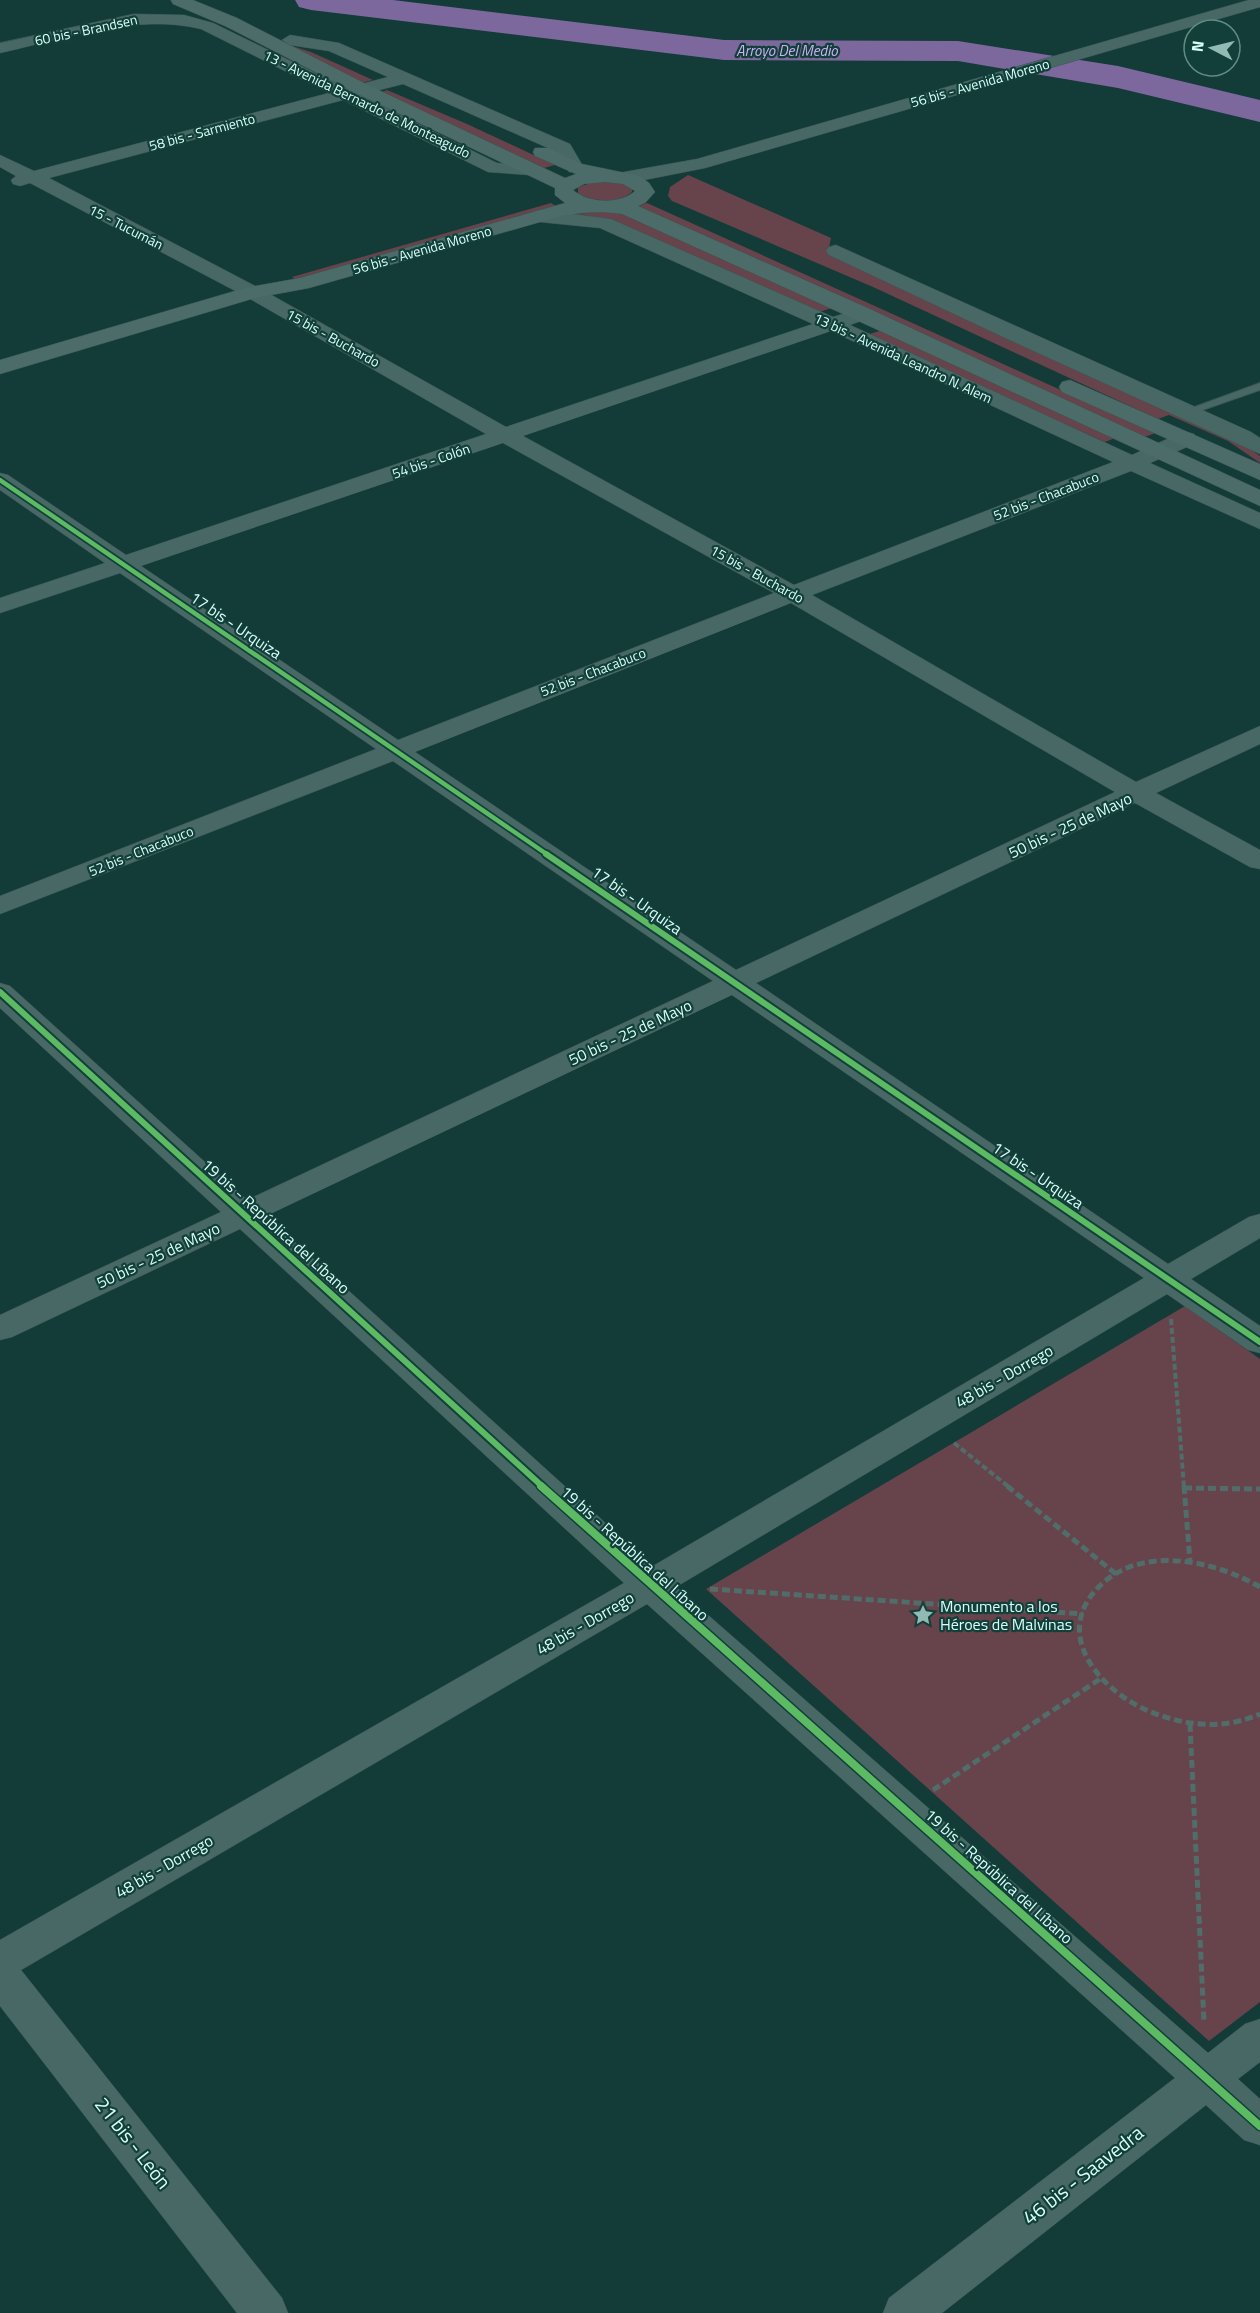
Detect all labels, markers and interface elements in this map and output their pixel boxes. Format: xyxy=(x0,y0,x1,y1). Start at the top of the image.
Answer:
street label: 60 bis - Brandsen xyxy=(33,8,139,51)
north arrow xyxy=(1182,18,1242,78)
water label: Arroyo Del Medio xyxy=(736,39,838,62)
text: N xyxy=(1185,39,1210,53)
street label: 13 - Avenida Bernardo de Monteagudo xyxy=(260,44,474,163)
street label: 56 bis - Avenida Moreno xyxy=(908,53,1052,112)
street label: 58 bis - Sarmiento xyxy=(146,107,257,156)
street label: 15 - Tucumán xyxy=(85,199,167,254)
street label: 56 bis - Avenida Moreno xyxy=(350,220,494,279)
street label: 15 bis - Buchardo xyxy=(283,303,384,372)
street label: 13 bis - Avenida Leandro N. Alem xyxy=(811,307,996,408)
street label: 54 bis - Colón xyxy=(389,437,473,484)
street label: 52 bis - Chacabuco xyxy=(990,466,1102,525)
street label: 15 bis - Buchardo xyxy=(707,539,808,608)
street label: 17 bis - Urquiza xyxy=(185,585,287,665)
street label: 52 bis - Chacabuco xyxy=(537,642,649,701)
street label: 50 bis - 25 de Mayo xyxy=(1004,786,1136,864)
street label: 52 bis - Chacabuco xyxy=(85,820,196,881)
street label: 17 bis - Urquiza xyxy=(587,860,687,940)
street label: 50 bis - 25 de Mayo xyxy=(564,993,696,1071)
street label: 17 bis - Urquiza xyxy=(987,1135,1089,1215)
street label: 19 bis - República del Líbano xyxy=(197,1153,355,1299)
street label: 50 bis - 25 de Mayo xyxy=(92,1216,224,1294)
street label: 48 bis - Dorrego xyxy=(951,1338,1057,1414)
street label: 19 bis - República del Líbano xyxy=(556,1480,714,1626)
street label: 48 bis - Dorrego xyxy=(532,1585,638,1661)
place label: Monumento a los Héroes de Malvinas xyxy=(940,1594,1072,1636)
place icon: Monumento a los Héroes de Malvinas xyxy=(911,1603,935,1627)
street label: 19 bis - República del Líbano xyxy=(920,1803,1078,1949)
street label: 48 bis - Dorrego xyxy=(111,1828,217,1904)
street label: 21 bis - León xyxy=(87,2090,179,2195)
street label: 46 bis - Saavedra xyxy=(1015,2117,1150,2232)

